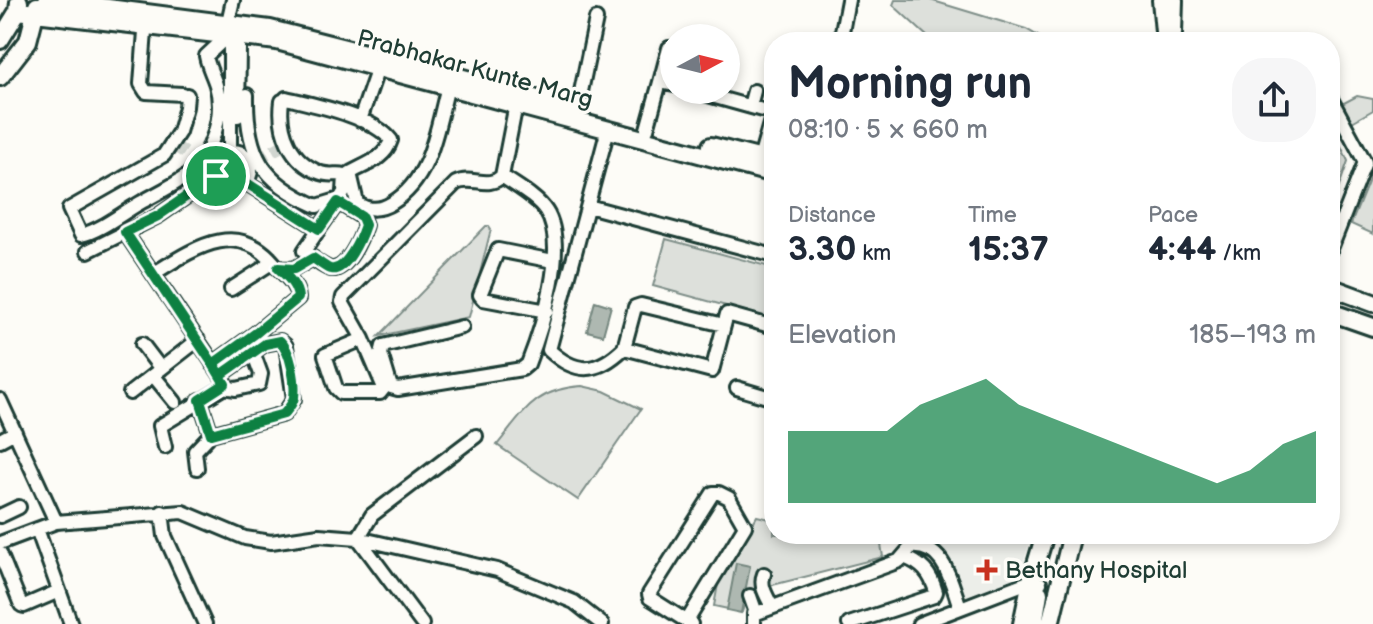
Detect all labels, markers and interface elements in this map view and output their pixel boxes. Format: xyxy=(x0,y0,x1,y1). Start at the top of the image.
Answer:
street label: Prabhakar Kunte Marg xyxy=(354,24,596,114)
north arrow xyxy=(660,24,740,104)
map controls xyxy=(660,24,740,104)
text: Morning run xyxy=(788,58,1032,111)
button: share xyxy=(1232,58,1316,142)
text: 08:10 · 5 × 660 m xyxy=(788,115,988,146)
pin xyxy=(182,142,250,210)
icon: arrive xyxy=(194,154,238,198)
text: Distance xyxy=(788,202,876,229)
text: Time xyxy=(968,202,1017,229)
text: Pace xyxy=(1148,202,1198,229)
text: 3.30 xyxy=(788,229,856,270)
text: 15:37 xyxy=(968,229,1049,270)
text: 4:44 xyxy=(1148,229,1216,270)
text: km xyxy=(856,240,891,267)
text: /km xyxy=(1216,240,1261,267)
text: Elevation xyxy=(788,320,896,351)
text: 185–193 m xyxy=(1189,320,1316,351)
place label: Bethany Hospital xyxy=(1005,556,1187,585)
marker: Bethany Hospital xyxy=(976,559,998,581)

